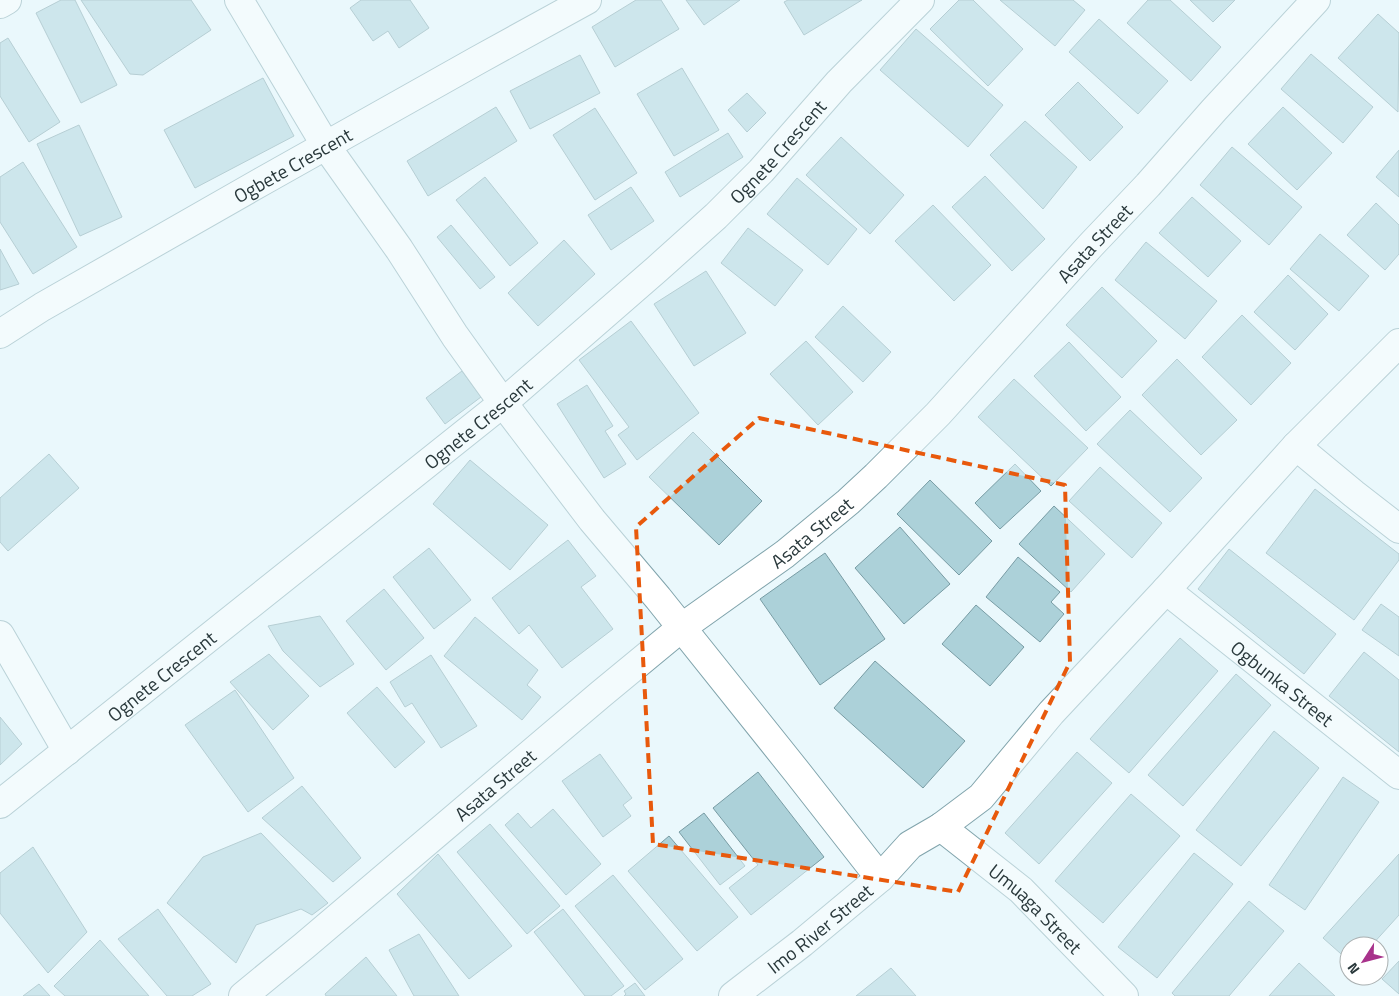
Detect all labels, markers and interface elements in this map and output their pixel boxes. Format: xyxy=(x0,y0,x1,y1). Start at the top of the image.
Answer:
street label: Ognete Crescent xyxy=(722,92,833,210)
street label: Ogbete Crescent xyxy=(228,119,357,210)
street label: Asata Street xyxy=(1049,196,1138,289)
street label: Ognete Crescent xyxy=(417,370,538,476)
street label: Asata Street xyxy=(764,489,859,575)
street label: Ognete Crescent xyxy=(100,623,222,728)
street label: Ogbunka Street xyxy=(1225,633,1341,733)
street label: Asata Street xyxy=(448,741,542,827)
street label: Umuaga Street xyxy=(983,856,1090,960)
street label: Imo River Street xyxy=(760,876,879,980)
north arrow xyxy=(1339,936,1389,986)
text: N xyxy=(1342,959,1364,979)

